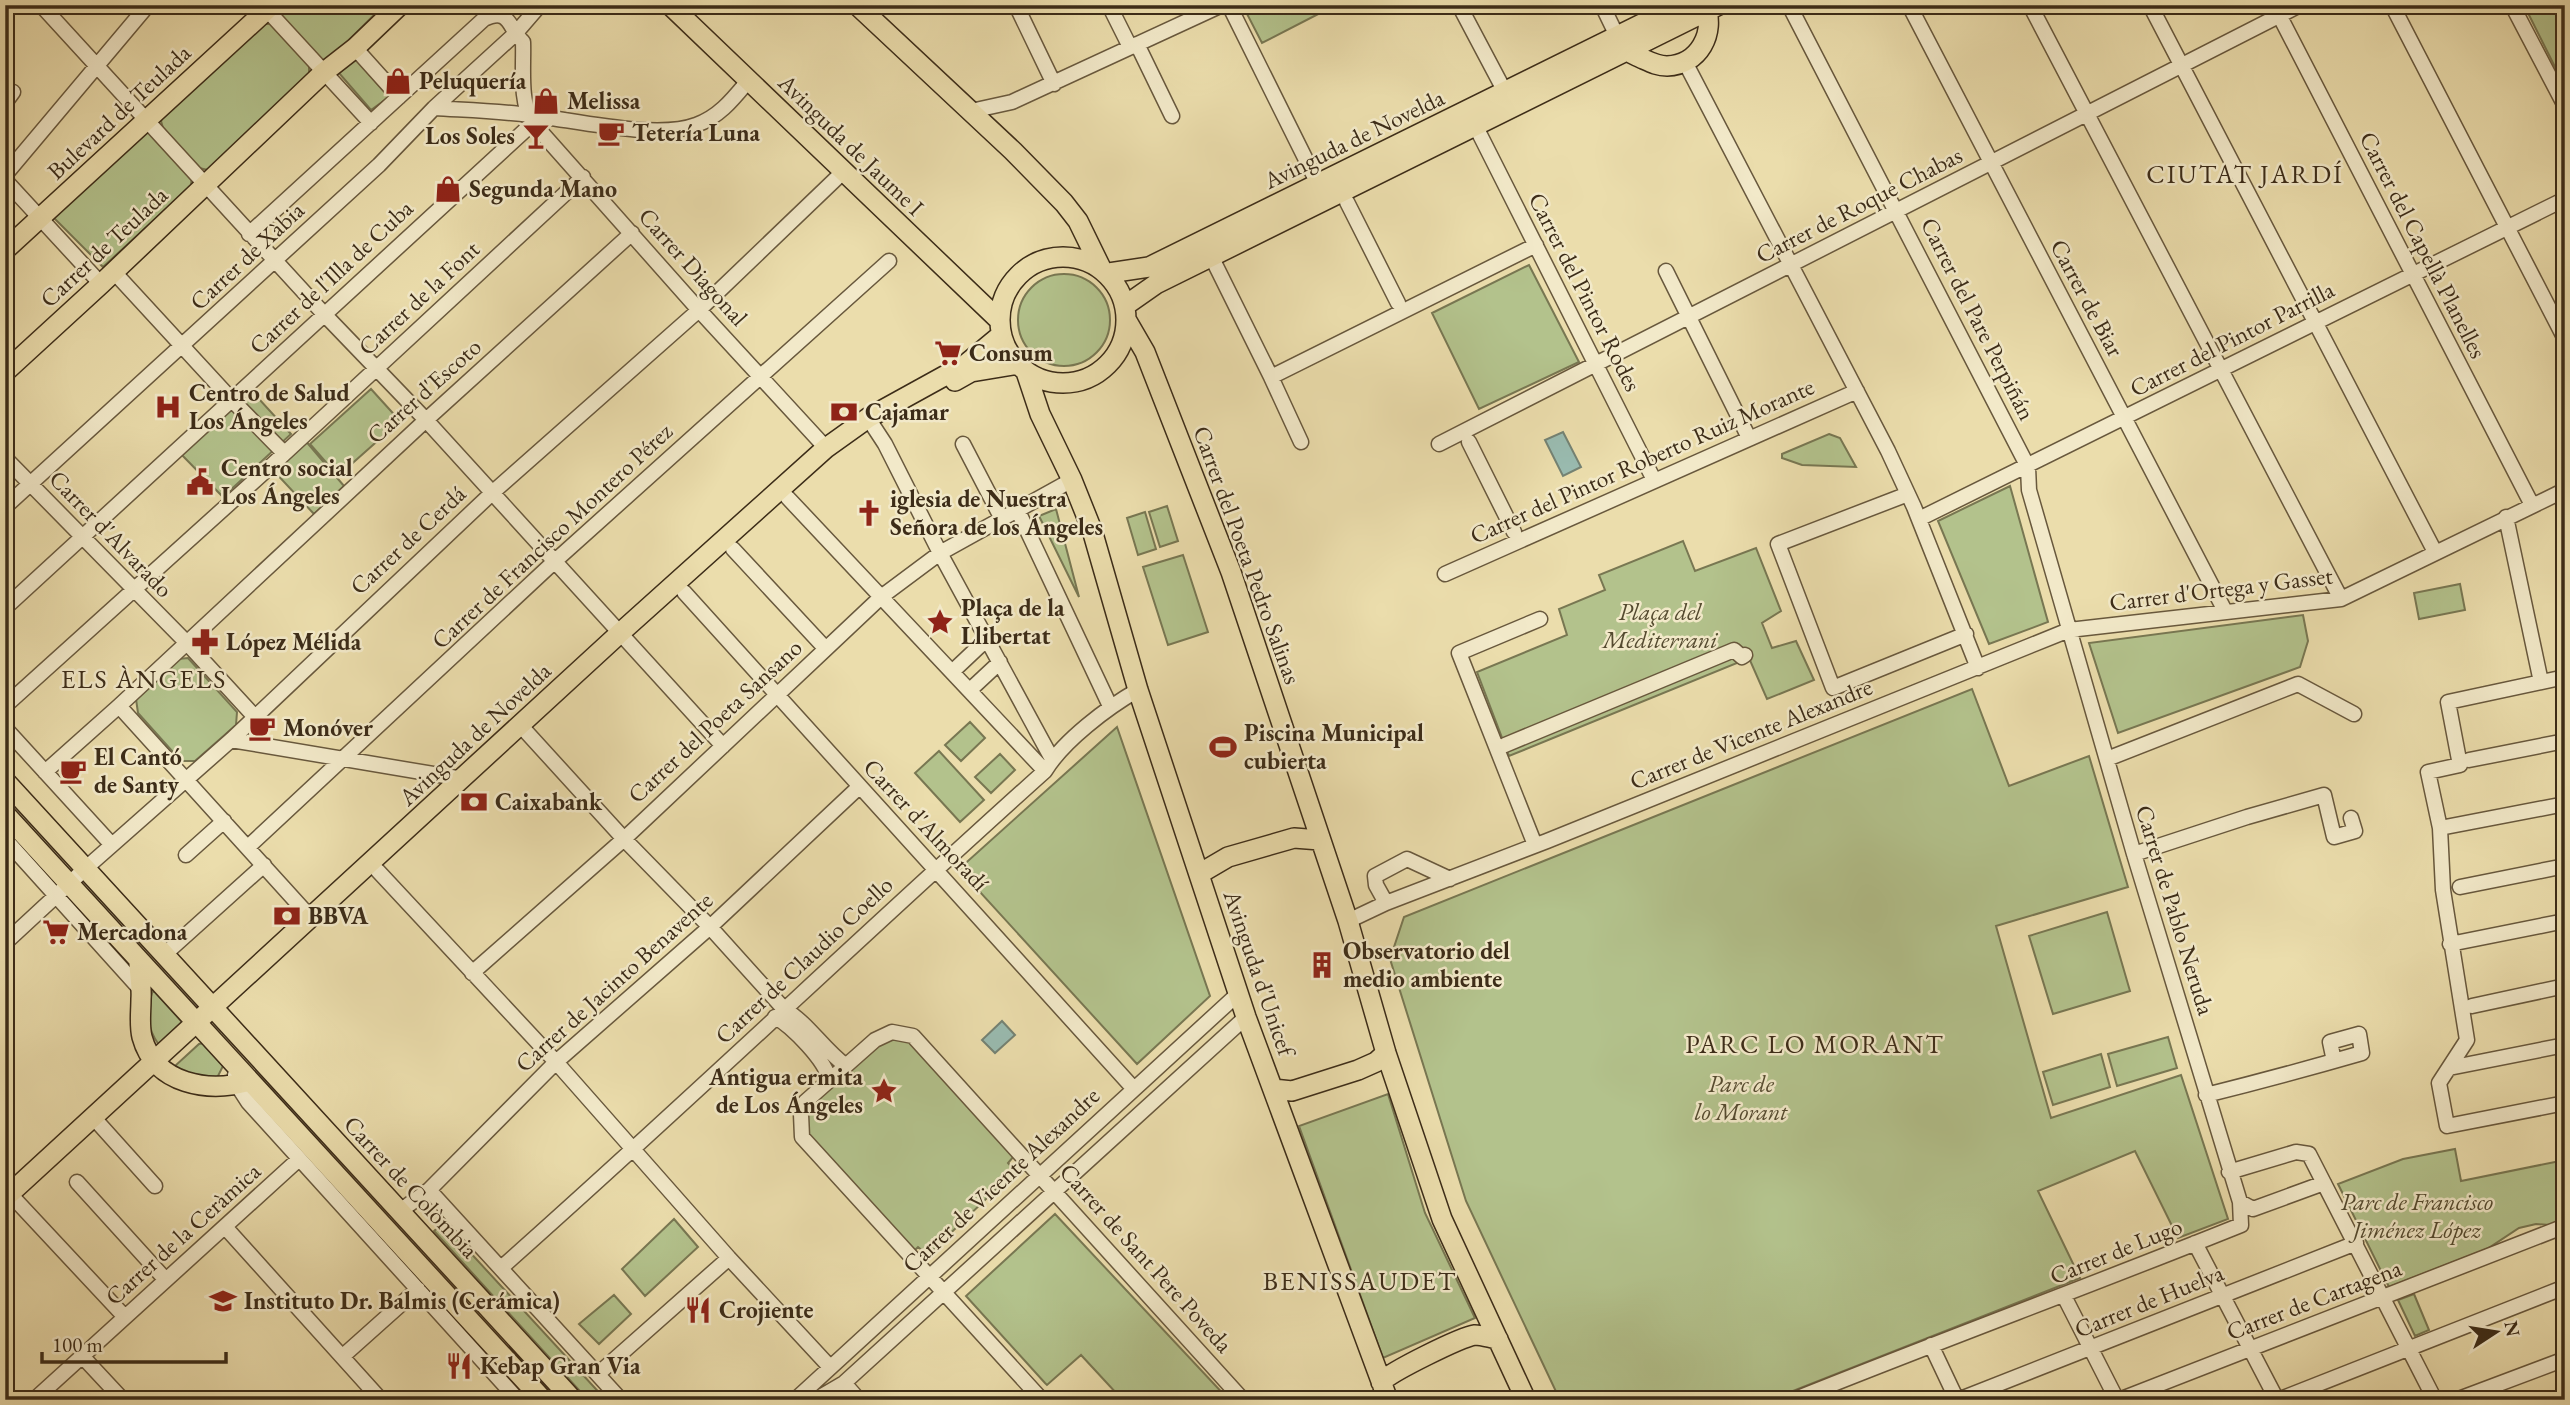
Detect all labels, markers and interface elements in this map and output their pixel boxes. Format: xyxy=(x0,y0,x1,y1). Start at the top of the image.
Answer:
street label: Bulevard de Teulada xyxy=(40,37,197,186)
place label: Peluquería xyxy=(419,65,527,97)
shop icon: Peluquería xyxy=(383,66,413,96)
street label: Avinguda de Jaume I xyxy=(771,66,931,222)
street label: Avinguda de Novelda xyxy=(1257,81,1450,196)
place label: Melissa xyxy=(567,85,641,116)
shop icon: Melissa xyxy=(531,86,561,116)
place label: Tetería Luna xyxy=(632,117,760,148)
cafe icon: Tetería Luna xyxy=(596,118,626,148)
place label: Los Soles xyxy=(425,120,515,151)
bar icon: Los Soles xyxy=(521,121,551,151)
street label: Carrer del Capellà Planelles xyxy=(2353,126,2494,363)
street label: Carrer de Roque Chabas xyxy=(1750,139,1967,270)
district label: CIUTAT JARDÍ xyxy=(2146,157,2344,191)
place label: Segunda Mano xyxy=(469,173,617,205)
shop icon: Segunda Mano xyxy=(433,174,463,204)
street label: Carrer de Teulada xyxy=(33,179,174,314)
street label: Carrer del Pintor Rodes xyxy=(1522,187,1649,396)
street label: Carrer de l'Illa de Cuba xyxy=(242,192,419,361)
street label: Carrer de Xàbia xyxy=(183,194,311,317)
street label: Carrer Diagonal xyxy=(632,201,755,332)
street label: Carrer del Pare Perpiñán xyxy=(1914,212,2043,426)
street label: Carrer de la Font xyxy=(351,233,486,362)
street label: Carrer de Biar xyxy=(2044,234,2131,362)
street label: Carrer del Pintor Parrilla xyxy=(2124,273,2340,404)
street label: Carrer d'Escoto xyxy=(360,331,487,450)
place label: Consum xyxy=(969,337,1053,368)
supermarket icon: Consum xyxy=(933,338,963,368)
street label: Carrer del Pintor Roberto Ruiz Morante xyxy=(1465,370,1819,551)
place label: Centro de Salud Los Ángeles xyxy=(189,377,350,437)
hospital icon: Centro de Salud Los Ángeles xyxy=(153,392,183,422)
place label: Cajamar xyxy=(865,396,949,428)
bank icon: Cajamar xyxy=(829,397,859,427)
street label: Carrer de Francisco Montero Pérez xyxy=(425,416,679,655)
street label: Carrer del Poeta Pedro Salinas xyxy=(1186,422,1309,688)
place label: Centro social Los Ángeles xyxy=(221,452,353,512)
street label: Carrer d'Alvarado xyxy=(43,463,180,604)
public building icon: Centro social Los Ángeles xyxy=(185,467,215,497)
street label: Carrer de Cerdá xyxy=(343,478,472,601)
place label: iglesia de Nuestra Señora de los Ángeles xyxy=(890,483,1103,543)
church icon: iglesia de Nuestra Señora de los Ángeles xyxy=(854,498,884,528)
street label: Carrer d'Ortega y Gasset xyxy=(2108,559,2335,618)
place label: Plaça de la Llibertat xyxy=(961,592,1065,651)
park label: Plaça del Mediterrani xyxy=(1601,596,1718,655)
place icon: Plaça de la Llibertat xyxy=(925,607,955,637)
place label: López Mélida xyxy=(226,626,362,657)
pharmacy icon: López Mélida xyxy=(190,627,220,657)
street label: Carrer del Poeta Sansano xyxy=(621,632,808,810)
street label: Avinguda de Novelda xyxy=(391,655,558,813)
district label: ELS ÀNGELS xyxy=(61,662,227,696)
street label: Carrer de Vicente Alexandre xyxy=(1625,671,1877,796)
place label: Monóver xyxy=(283,712,373,743)
cafe icon: Monóver xyxy=(247,713,277,743)
place label: Piscina Municipal cubierta xyxy=(1244,717,1424,776)
sports icon: Piscina Municipal cubierta xyxy=(1208,732,1238,762)
place label: El Cantó de Santy xyxy=(94,741,182,801)
street label: Carrer d'Almoradí xyxy=(857,752,996,898)
cafe icon: El Cantó de Santy xyxy=(58,756,88,786)
place label: Caixabank xyxy=(495,786,603,817)
bank icon: Caixabank xyxy=(459,787,489,817)
street label: Carrer de Pablo Neruda xyxy=(2129,801,2222,1019)
street label: Carrer de Claudio Coello xyxy=(708,869,899,1050)
street label: Carrer de Jacinto Benavente xyxy=(508,885,719,1079)
street label: Avinguda d'Unicef xyxy=(1216,885,1303,1063)
place label: BBVA xyxy=(308,900,369,931)
bank icon: BBVA xyxy=(272,901,302,931)
place label: Mercadona xyxy=(77,916,188,947)
supermarket icon: Mercadona xyxy=(41,917,71,947)
place label: Observatorio del medio ambiente xyxy=(1343,935,1510,994)
building icon: Observatorio del medio ambiente xyxy=(1307,950,1337,980)
district label: PARC LO MORANT xyxy=(1685,1027,1945,1061)
place label: Antigua ermita de Los Ángeles xyxy=(708,1061,863,1121)
park label: Parc de lo Morant xyxy=(1695,1068,1788,1127)
place icon: Antigua ermita de Los Ángeles xyxy=(869,1076,899,1106)
street label: Carrer de Vicente Alexandre xyxy=(895,1080,1106,1279)
street label: Carrer de Colòmbia xyxy=(337,1109,486,1265)
street label: Carrer de la Ceràmica xyxy=(98,1155,267,1312)
street label: Carrer de Sant Pere Poveda xyxy=(1053,1156,1240,1359)
park label: Parc de Francisco Jiménez López xyxy=(2341,1186,2493,1245)
street label: Carrer de Lugo xyxy=(2045,1210,2187,1291)
street label: Carrer de Cartagena xyxy=(2222,1252,2406,1347)
street label: Carrer de Huelva xyxy=(2070,1256,2228,1345)
district label: BENISSAUDET xyxy=(1263,1264,1457,1298)
place label: Instituto Dr. Balmis (Cerámica) xyxy=(244,1285,560,1316)
school or university icon: Instituto Dr. Balmis (Cerámica) xyxy=(208,1286,238,1316)
place label: Crojiente xyxy=(719,1294,813,1326)
restaurant icon: Crojiente xyxy=(683,1295,713,1325)
north arrow xyxy=(2462,1296,2532,1366)
text: N xyxy=(2498,1318,2526,1339)
scale bar xyxy=(42,1321,226,1365)
text: 100 m xyxy=(52,1331,103,1358)
place label: Kebap Gran Via xyxy=(480,1350,641,1381)
restaurant icon: Kebap Gran Via xyxy=(444,1351,474,1381)

